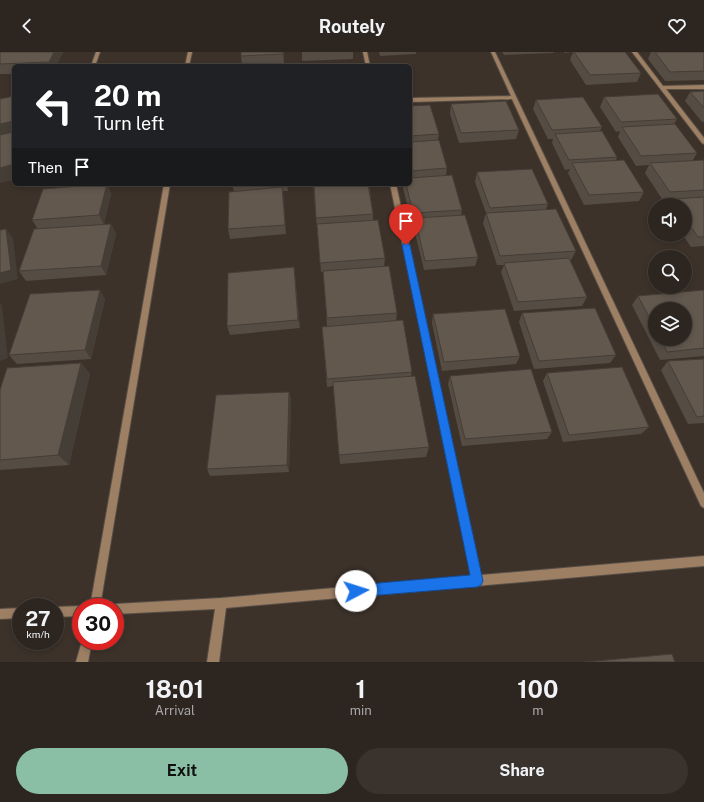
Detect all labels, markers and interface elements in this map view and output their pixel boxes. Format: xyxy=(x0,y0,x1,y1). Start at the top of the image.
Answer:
icon: back xyxy=(16,15,38,37)
icon: heart xyxy=(666,15,688,37)
text: Routely xyxy=(319,16,385,37)
text: 20 m xyxy=(94,79,161,112)
icon: left xyxy=(28,80,80,132)
text: Turn left xyxy=(94,113,164,134)
icon: arrive xyxy=(71,156,93,178)
text: Then xyxy=(28,159,63,176)
map controls xyxy=(648,198,692,346)
button: sound xyxy=(648,198,692,242)
pin xyxy=(389,204,423,245)
icon: arrive xyxy=(395,210,417,232)
button: search xyxy=(648,250,692,294)
button: layers xyxy=(648,302,692,346)
position arrow xyxy=(335,570,377,612)
speed limit sign: 30 xyxy=(72,598,124,650)
text: 27 xyxy=(25,607,51,631)
text: km/h xyxy=(26,628,50,640)
text: 18:01 xyxy=(146,675,204,703)
text: 1 xyxy=(356,675,366,703)
text: 100 xyxy=(517,675,558,703)
text: Arrival xyxy=(155,703,195,718)
text: min xyxy=(350,703,372,718)
text: m xyxy=(532,703,543,718)
button: Exit xyxy=(16,748,348,794)
button: Share xyxy=(356,748,688,794)

